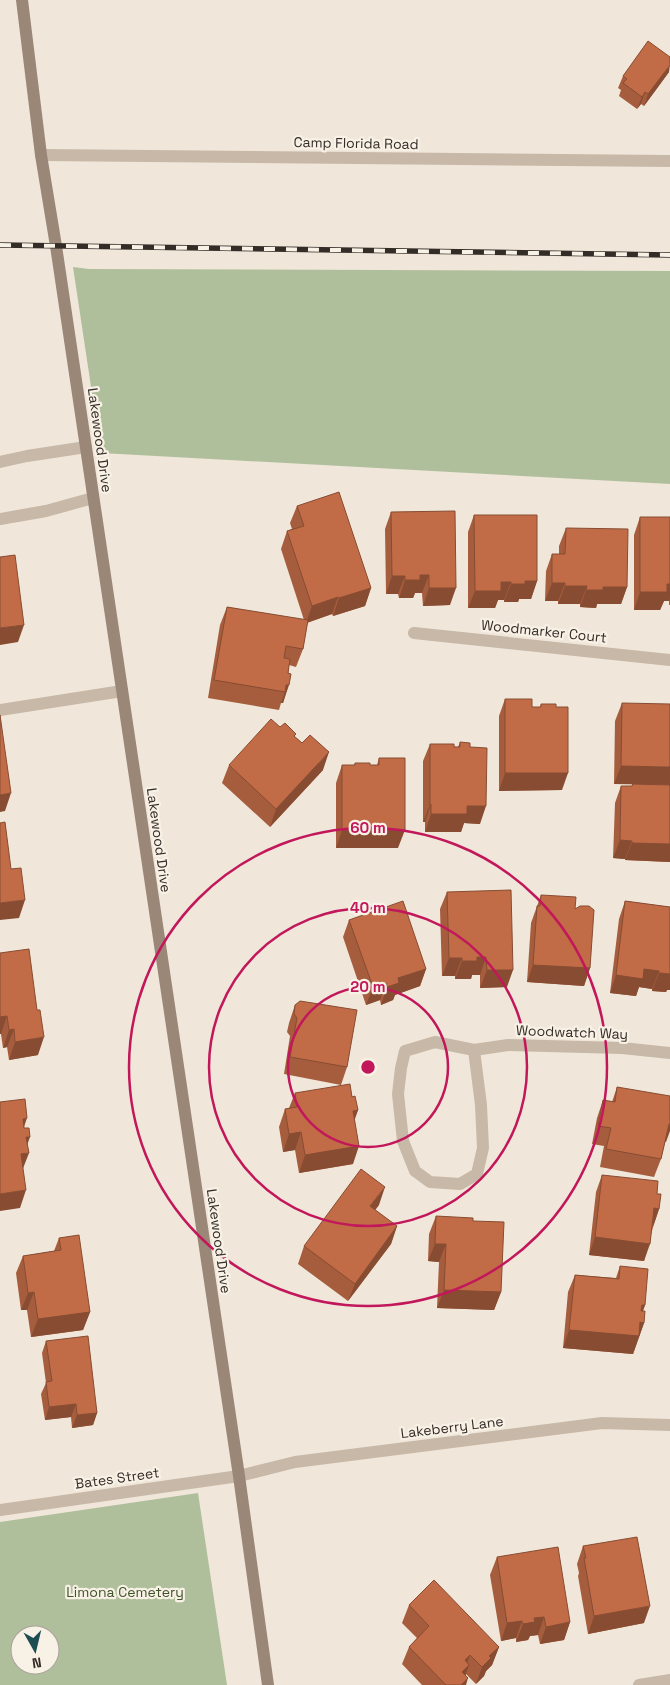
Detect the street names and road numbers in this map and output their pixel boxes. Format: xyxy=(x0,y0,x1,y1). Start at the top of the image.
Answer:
street label: Camp Florida Road xyxy=(293,133,419,153)
street label: Lakewood Drive xyxy=(84,386,116,494)
street label: Woodmarker Court xyxy=(480,615,608,647)
street label: Lakewood Drive xyxy=(143,786,175,894)
street label: Woodwatch Way xyxy=(516,1021,628,1043)
street label: Lakewood Drive xyxy=(203,1187,235,1295)
street label: Lakeberry Lane xyxy=(399,1412,505,1442)
street label: Bates Street xyxy=(74,1463,160,1493)

